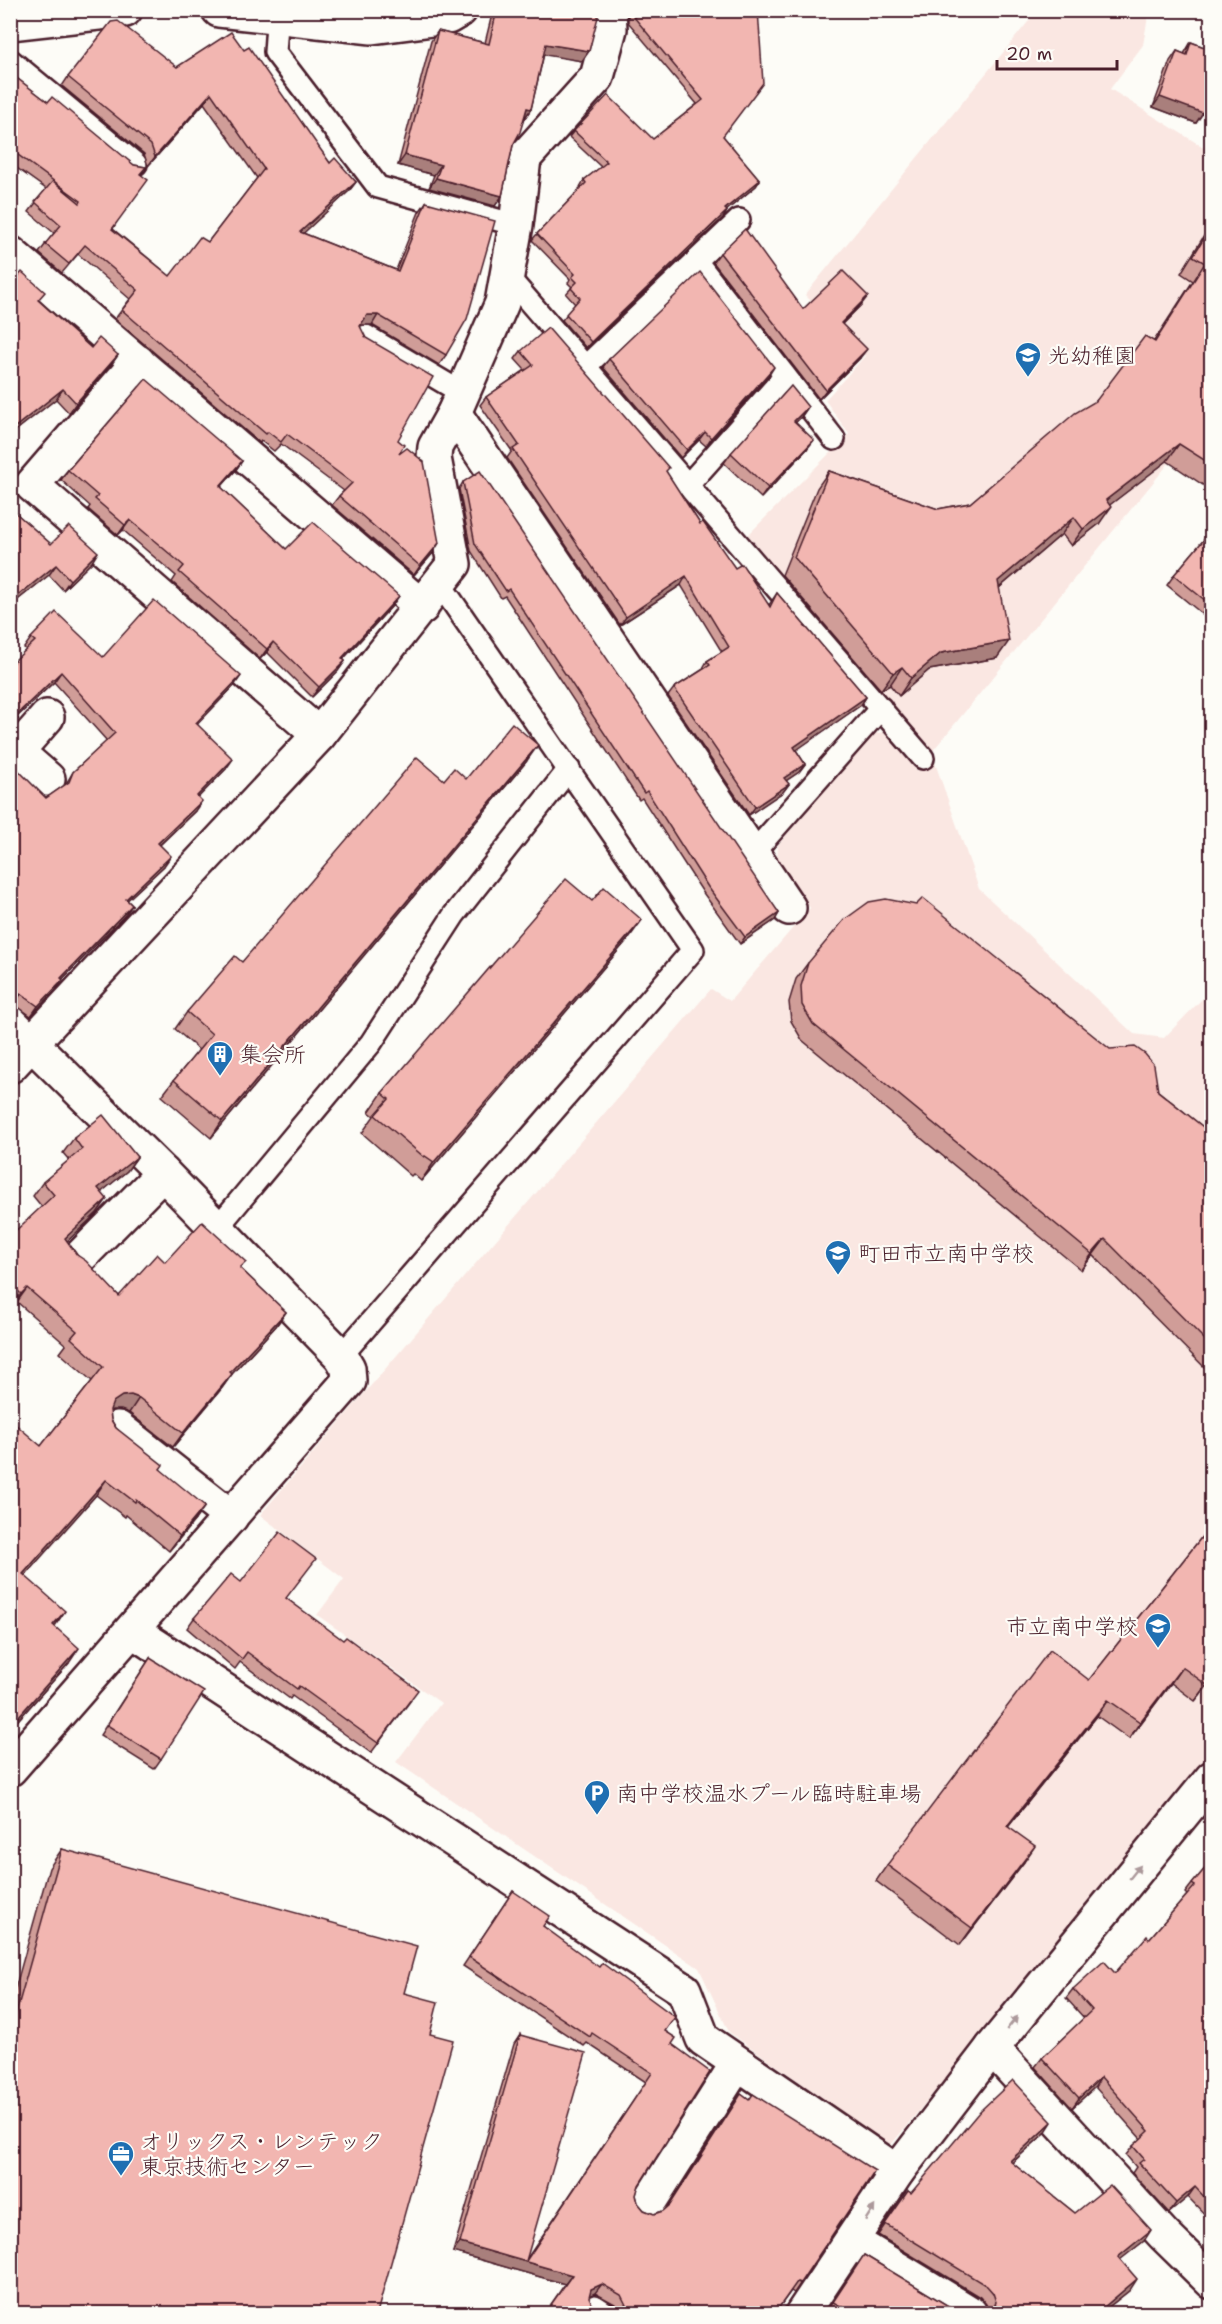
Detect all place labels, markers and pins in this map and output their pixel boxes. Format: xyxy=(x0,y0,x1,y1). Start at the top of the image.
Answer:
school or university icon: 光幼稚園 xyxy=(1013,340,1043,378)
place label: 光幼稚園 xyxy=(1048,341,1136,370)
building icon: 集会所 xyxy=(205,1039,235,1077)
place label: 集会所 xyxy=(240,1040,306,1069)
school or university icon: 町田市立南中学校 xyxy=(823,1238,853,1276)
place label: 町田市立南中学校 xyxy=(858,1239,1034,1268)
school or university icon: 市立南中学校 xyxy=(1143,1611,1173,1649)
place label: 市立南中学校 xyxy=(1006,1612,1138,1641)
parking icon: 南中学校温水プール臨時駐車場 xyxy=(582,1778,612,1816)
place label: 南中学校温水プール臨時駐車場 xyxy=(616,1779,921,1808)
place label: オリックス・レンテック 東京技術センター xyxy=(140,2127,383,2181)
office icon: オリックス・レンテック 東京技術センター xyxy=(106,2139,136,2177)

